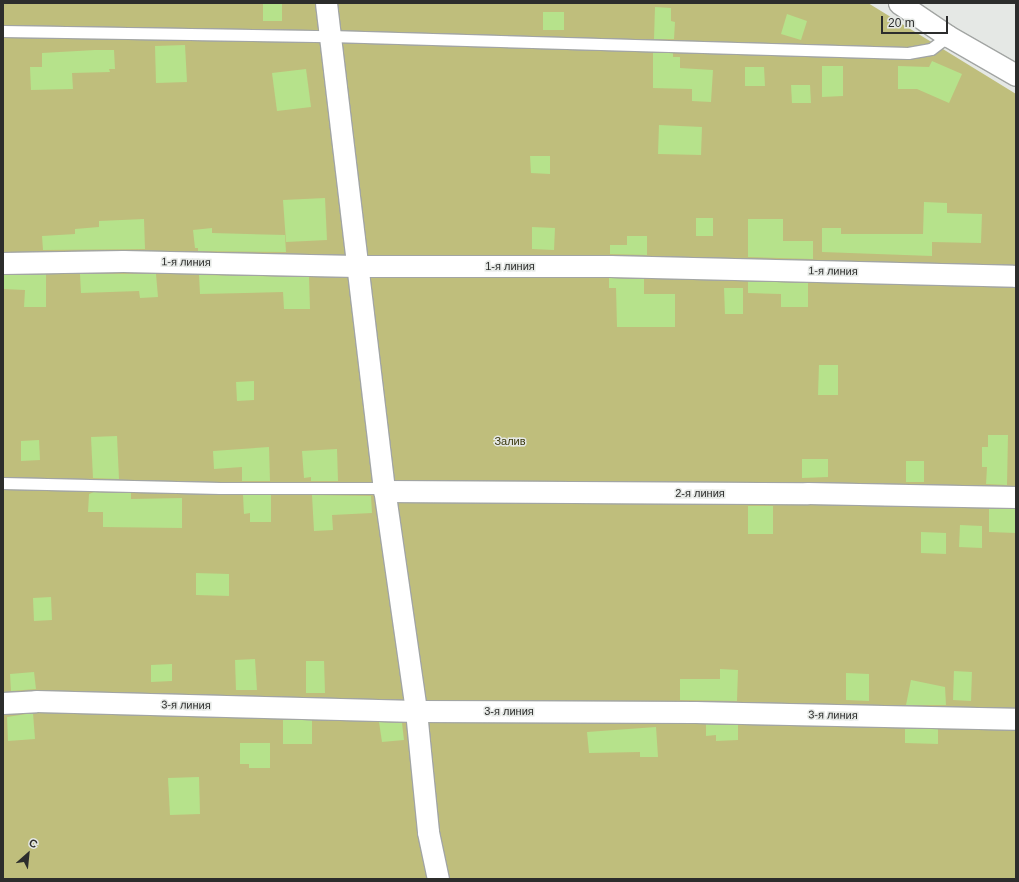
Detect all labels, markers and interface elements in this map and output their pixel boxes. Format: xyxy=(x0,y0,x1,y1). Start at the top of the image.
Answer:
scale bar xyxy=(883,8,950,34)
text: 20 m xyxy=(888,16,915,30)
street label: 1-я линия xyxy=(161,255,211,269)
street label: 1-я линия xyxy=(485,259,535,273)
street label: 1-я линия xyxy=(808,264,858,278)
park label: Залив xyxy=(494,434,526,448)
street label: 2-я линия xyxy=(675,486,725,500)
street label: 3-я линия xyxy=(161,698,211,712)
street label: 3-я линия xyxy=(484,704,534,718)
street label: 3-я линия xyxy=(808,708,858,722)
north arrow xyxy=(8,834,48,874)
text: С xyxy=(27,836,40,850)

